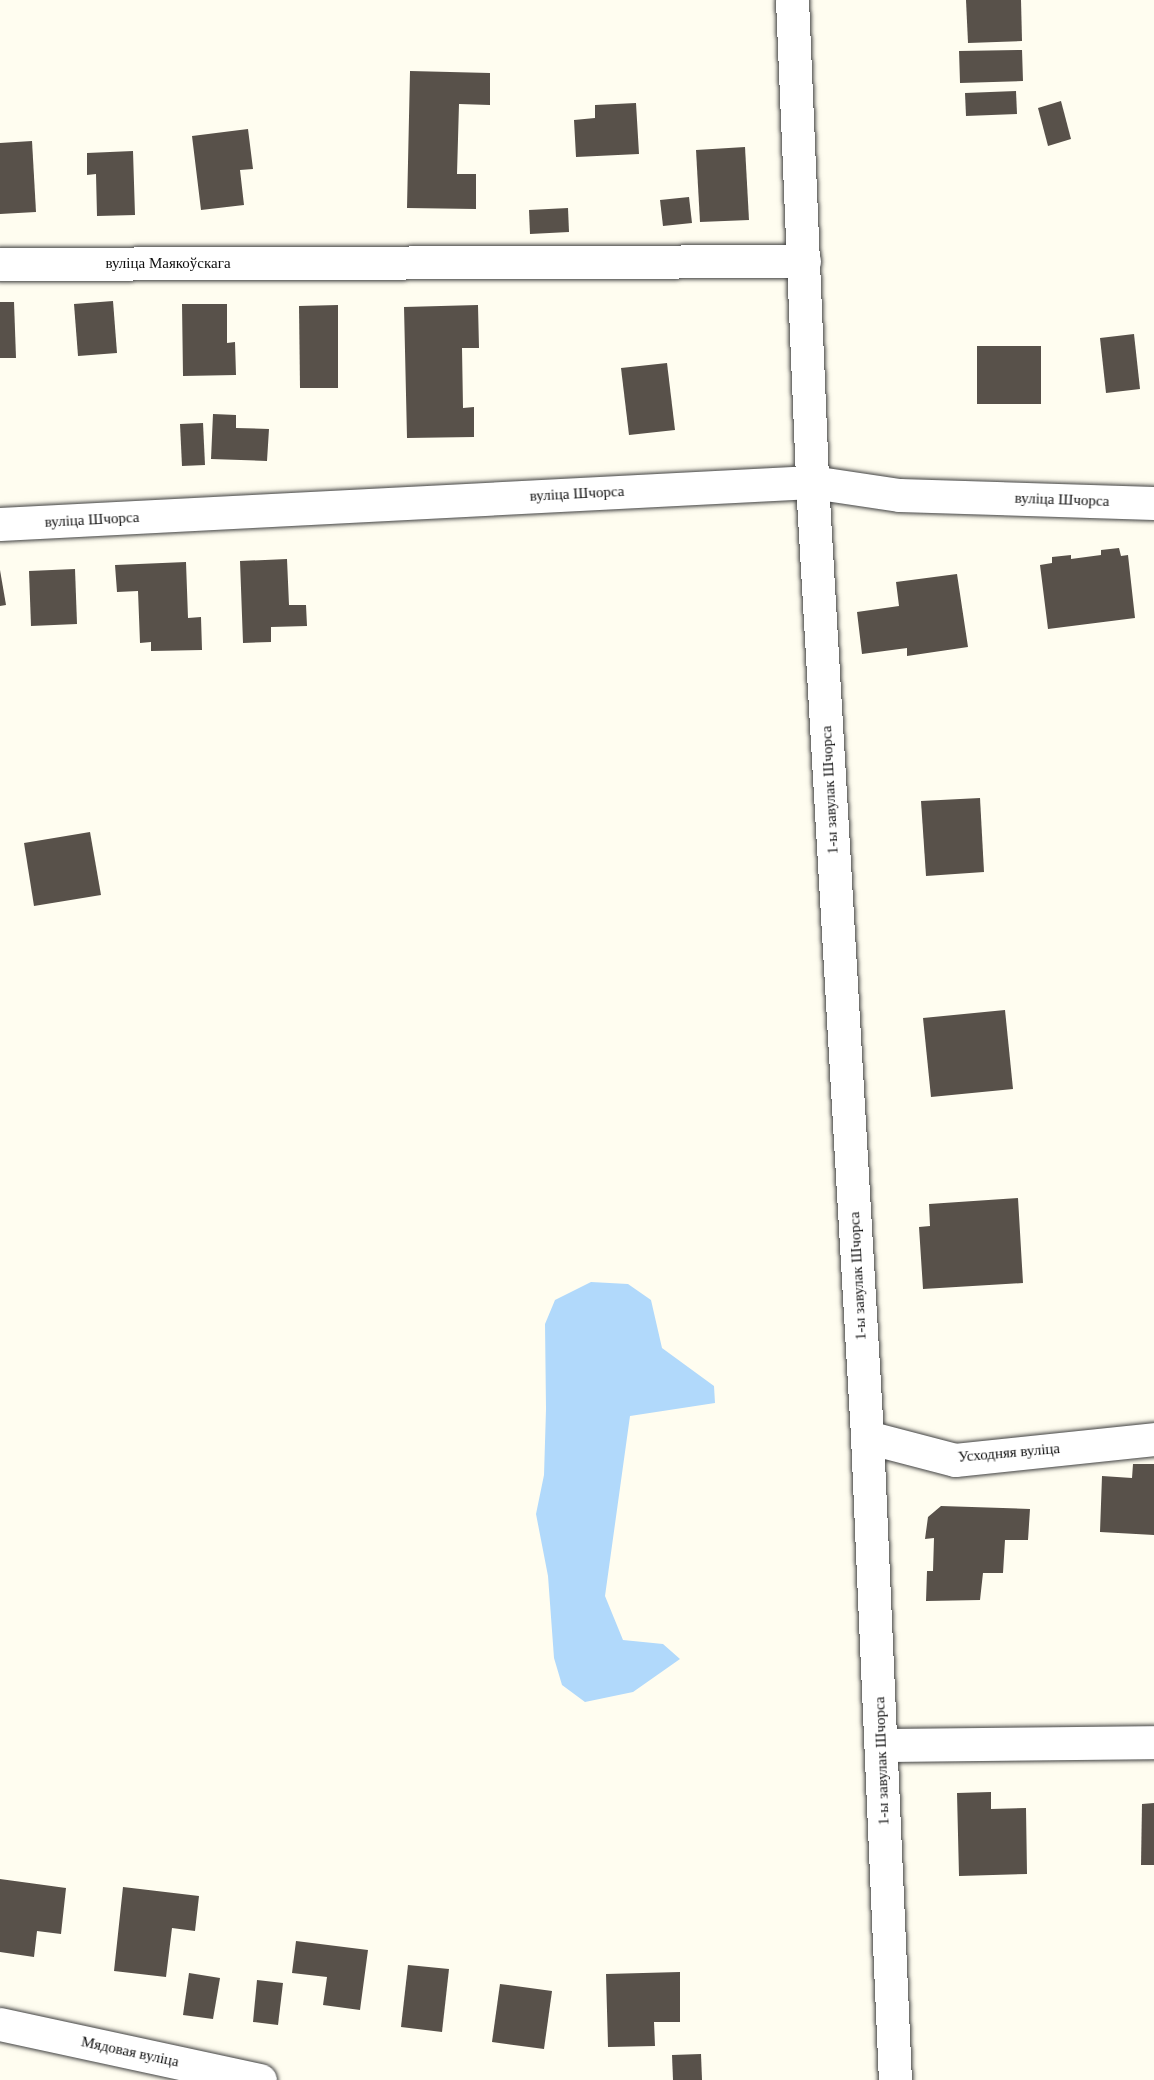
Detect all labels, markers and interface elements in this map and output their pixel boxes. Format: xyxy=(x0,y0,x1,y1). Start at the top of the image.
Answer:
street label: вуліца Маякоўскага xyxy=(105,255,231,273)
street label: вуліца Шчорса xyxy=(529,483,625,505)
street label: вуліца Шчорса xyxy=(1014,489,1110,511)
street label: вуліца Шчорса xyxy=(44,509,140,531)
street label: 1-ы завулак Шчорса xyxy=(818,725,842,855)
street label: 1-ы завулак Шчорса xyxy=(846,1211,870,1341)
street label: Усходняя вуліца xyxy=(957,1440,1061,1466)
street label: 1-ы завулак Шчорса xyxy=(871,1696,893,1826)
street label: Мядовая вуліца xyxy=(80,2033,180,2071)

